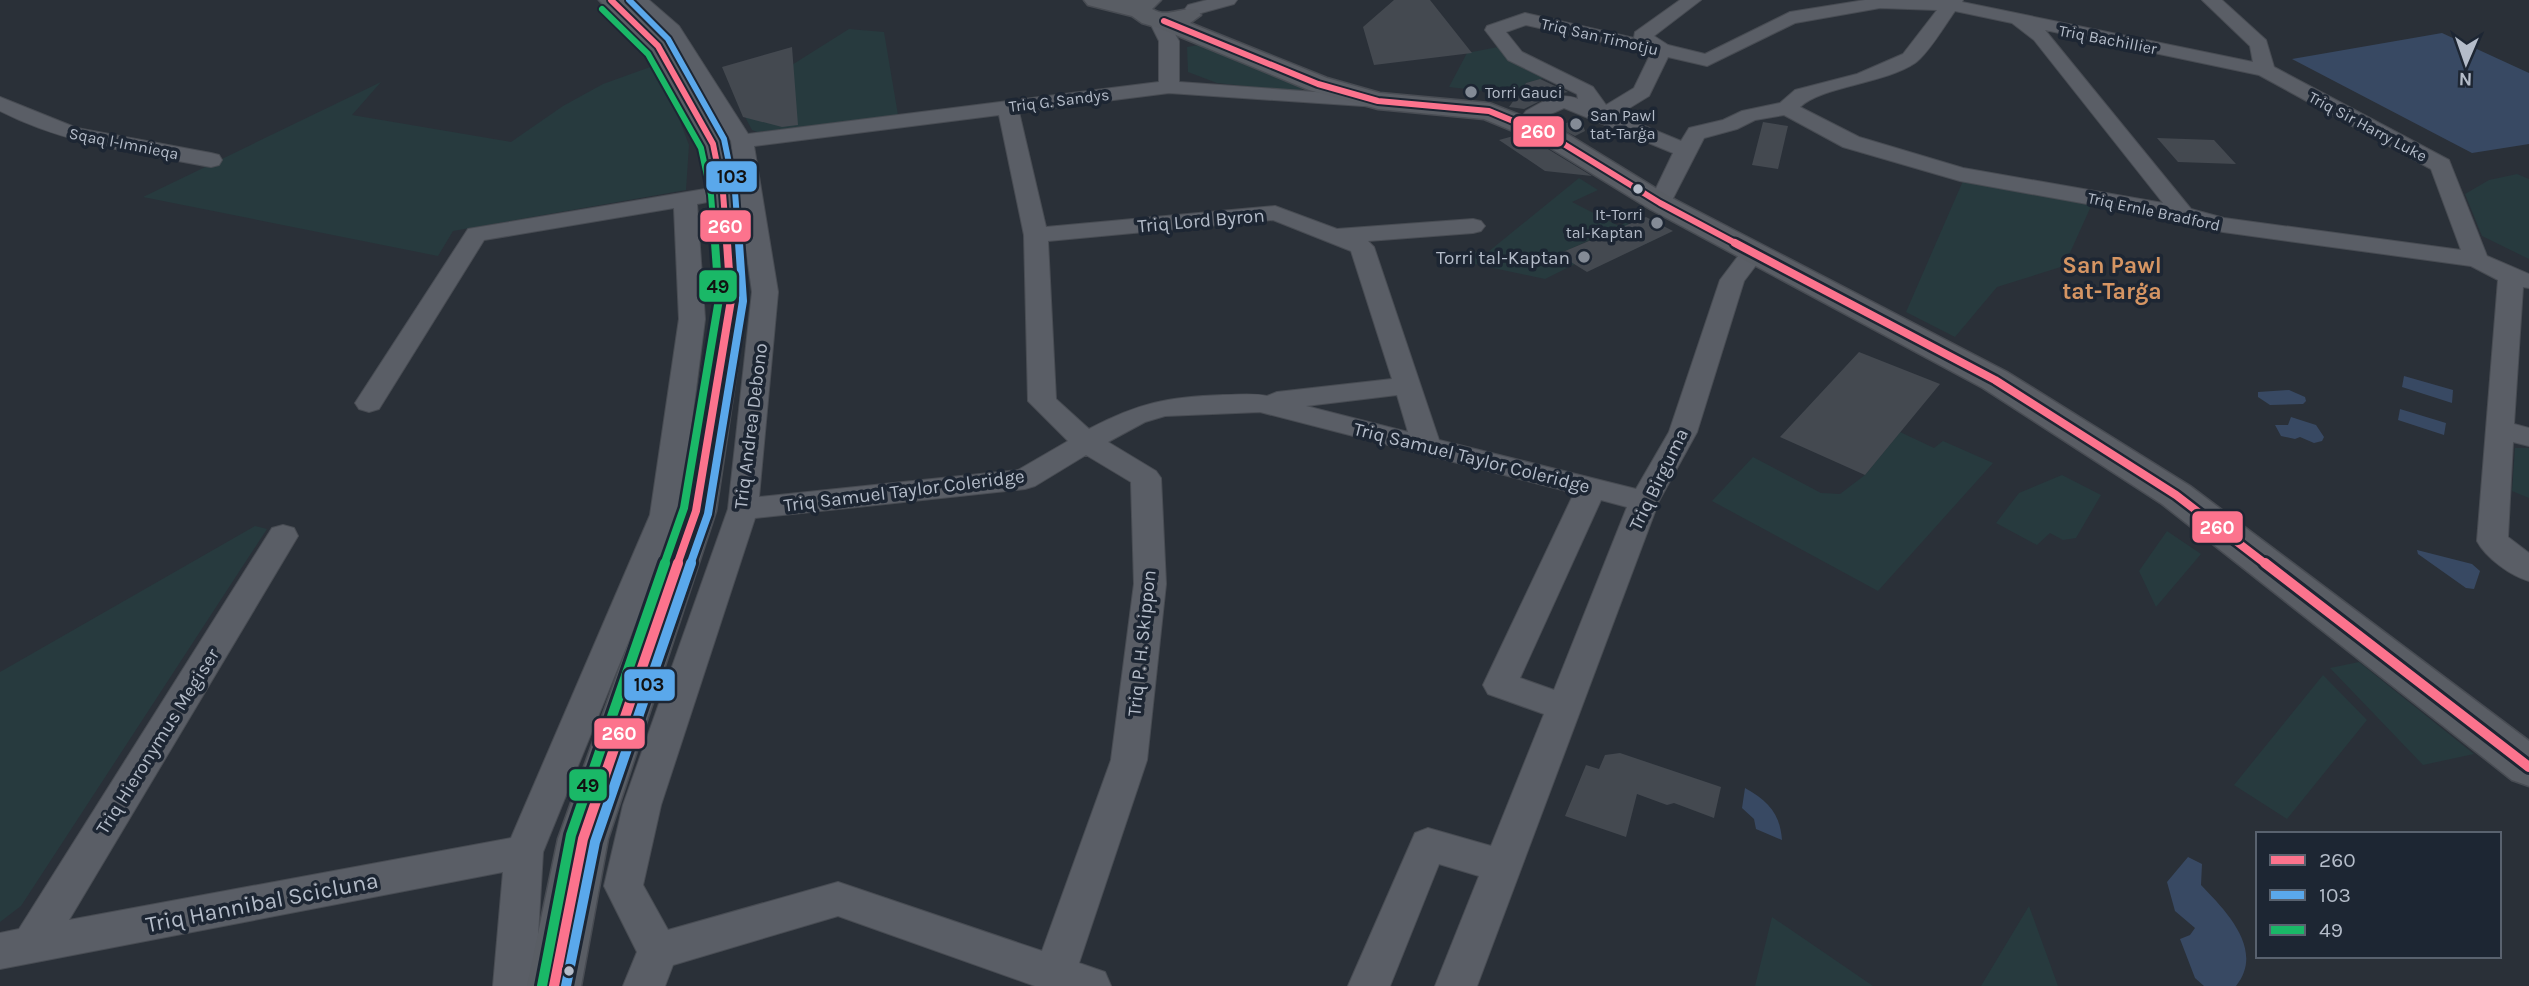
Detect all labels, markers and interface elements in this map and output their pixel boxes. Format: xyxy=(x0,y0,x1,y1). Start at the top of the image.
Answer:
street label: Triq San Timotju xyxy=(1539,14,1660,59)
street label: Triq Bachillier xyxy=(2057,21,2159,58)
north arrow xyxy=(2431,28,2501,98)
text: N xyxy=(2458,68,2473,90)
place label: Torri Gauci xyxy=(1485,83,1562,102)
marker: Torri Gauci xyxy=(1463,84,1479,100)
street label: Triq G. Sandys xyxy=(1008,85,1110,116)
street label: Triq Sir Harry Luke xyxy=(2305,87,2430,166)
place label: San Pawl tat-Tarġa xyxy=(1590,106,1656,143)
line badge: 260 xyxy=(1512,115,1565,148)
marker: San Pawl tat-Tarġa xyxy=(1568,116,1584,132)
text: 260 xyxy=(1520,121,1556,143)
street label: Sqaq l-Imnieqa xyxy=(67,124,180,163)
line badge: 103 xyxy=(705,160,758,193)
text: 103 xyxy=(717,166,747,188)
unlabelled marker xyxy=(1631,182,1645,196)
street label: Triq Ernle Bradford xyxy=(2086,188,2222,235)
street label: Triq Lord Byron xyxy=(1137,204,1266,238)
place label: It-Torri tal-Kaptan xyxy=(1566,205,1643,242)
line badge: 260 xyxy=(699,209,752,243)
marker: It-Torri tal-Kaptan xyxy=(1649,215,1665,231)
text: 260 xyxy=(707,216,743,238)
place label: Torri tal-Kaptan xyxy=(1436,247,1570,269)
marker: Torri tal-Kaptan xyxy=(1576,249,1592,265)
district label: San Pawl tat-Tarġa xyxy=(2062,252,2162,305)
line badge: 49 xyxy=(698,269,738,303)
text: 49 xyxy=(707,276,729,298)
street label: Triq Andrea Debono xyxy=(730,342,772,510)
street label: Triq Samuel Taylor Coleridge xyxy=(1351,418,1592,498)
street label: Triq Birguma xyxy=(1625,425,1693,534)
street label: Triq Samuel Taylor Coleridge xyxy=(782,465,1026,517)
line badge: 260 xyxy=(2191,510,2244,544)
text: 260 xyxy=(2199,517,2235,539)
street label: Triq P. H. Skippon xyxy=(1123,569,1161,717)
street label: Triq Hieronymus Megiser xyxy=(92,645,224,838)
line badge: 103 xyxy=(623,668,676,702)
text: 103 xyxy=(634,674,664,696)
line badge: 260 xyxy=(593,717,646,750)
text: 260 xyxy=(601,723,637,745)
line badge: 49 xyxy=(568,768,608,802)
text: 49 xyxy=(577,775,599,797)
legend xyxy=(2256,832,2501,958)
text: 260 xyxy=(2319,848,2356,872)
street label: Triq Hannibal Scicluna xyxy=(144,867,381,938)
text: 103 xyxy=(2319,883,2351,907)
text: 49 xyxy=(2319,918,2343,942)
unlabelled marker xyxy=(562,964,576,978)

